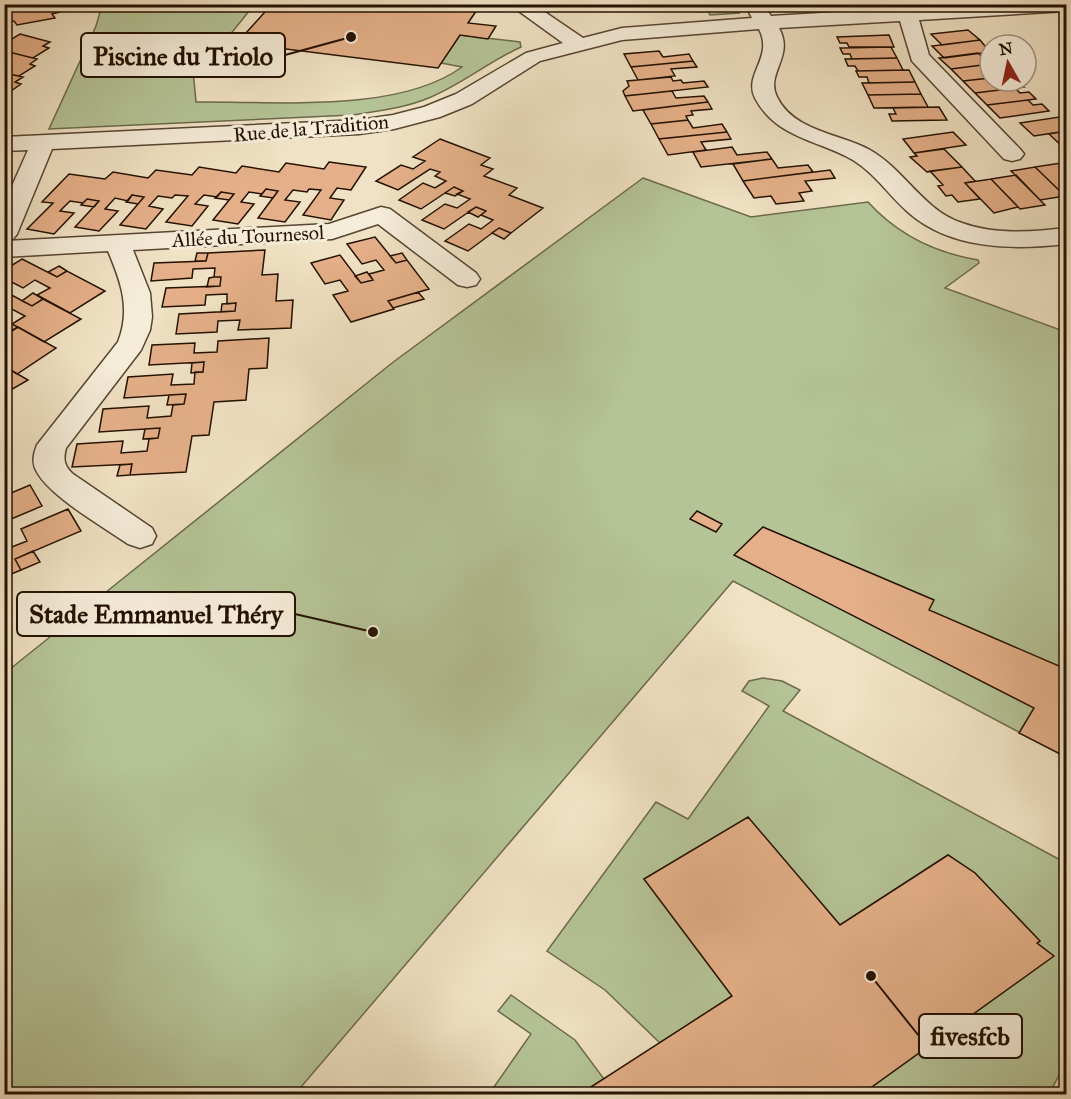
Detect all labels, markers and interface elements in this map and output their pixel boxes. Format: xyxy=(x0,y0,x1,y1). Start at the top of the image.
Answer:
callout: Piscine du Triolo xyxy=(81,33,285,77)
north arrow xyxy=(978,33,1038,93)
text: N xyxy=(998,38,1014,59)
text: Piscine du Triolo xyxy=(93,40,273,72)
street label: Rue de la Tradition xyxy=(232,109,390,147)
street label: Allée du Tournesol xyxy=(170,220,325,252)
callout: Stade Emmanuel Théry xyxy=(17,592,295,636)
text: Stade Emmanuel Théry xyxy=(29,598,285,630)
callout: fivesfcb xyxy=(919,1014,1022,1058)
text: fivesfcb xyxy=(930,1020,1010,1052)

